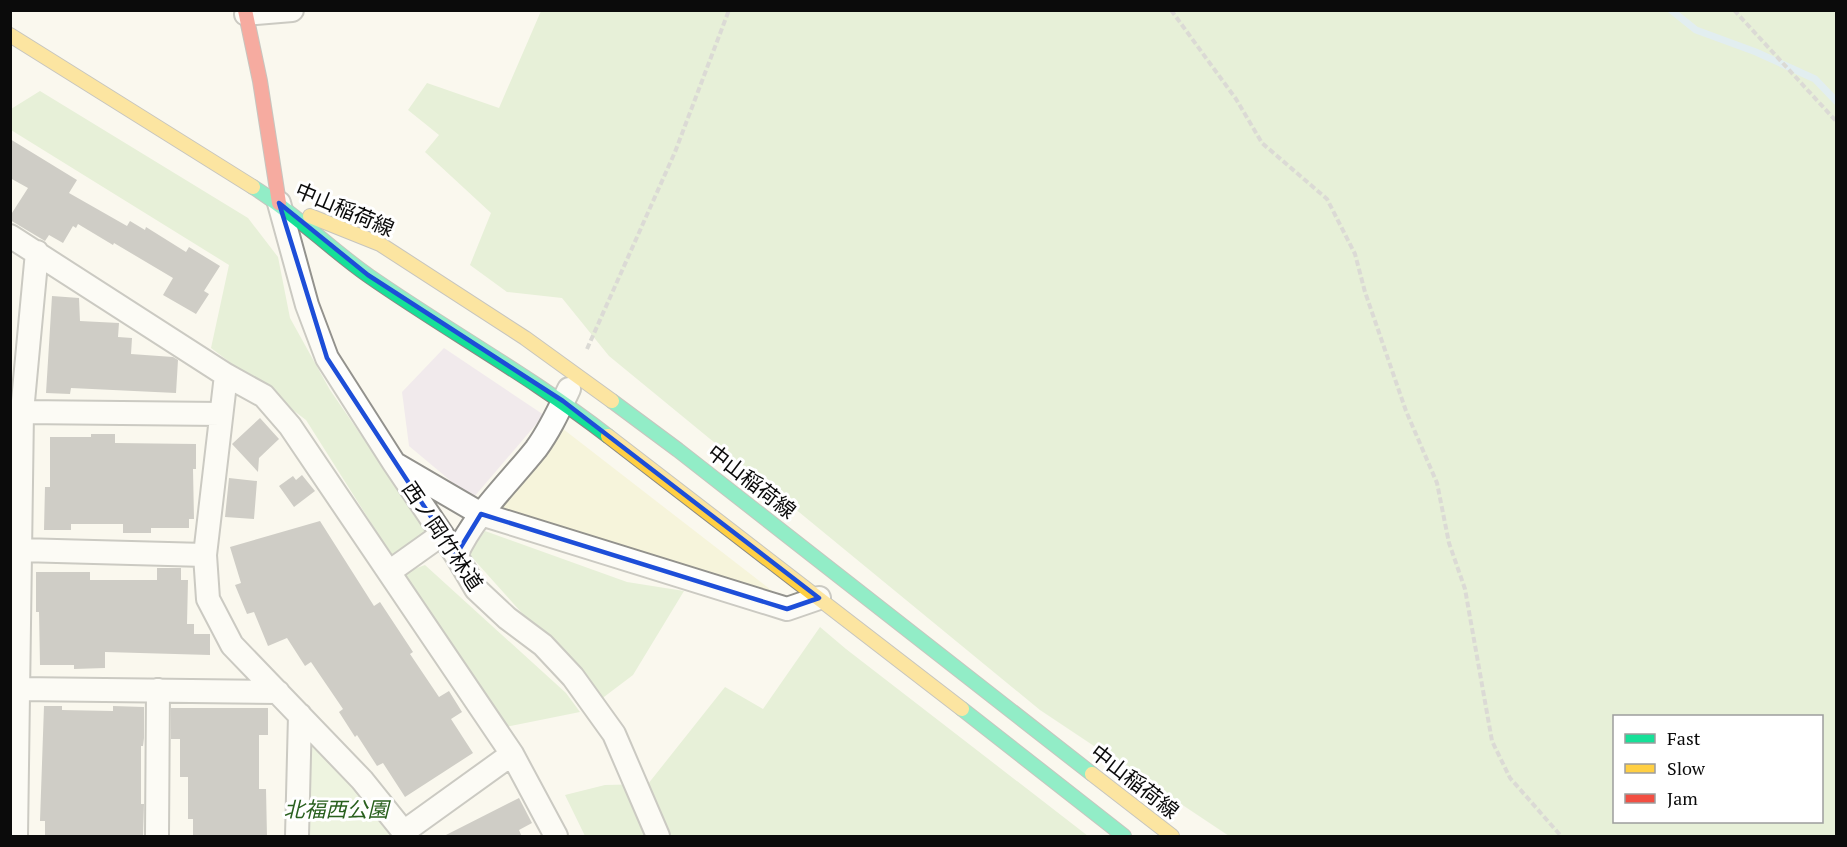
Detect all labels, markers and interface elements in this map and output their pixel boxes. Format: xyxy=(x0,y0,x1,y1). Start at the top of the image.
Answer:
street label: 中山稲荷線 xyxy=(291,176,399,242)
street label: 中山稲荷線 xyxy=(702,438,802,524)
street label: 西ノ岡竹林道 xyxy=(396,476,490,596)
legend xyxy=(1613,715,1823,823)
text: Fast xyxy=(1667,726,1701,750)
street label: 中山稲荷線 xyxy=(1085,738,1185,824)
text: Slow xyxy=(1667,756,1706,780)
text: Jam xyxy=(1667,786,1698,810)
park label: 北福西公園 xyxy=(284,795,391,823)

